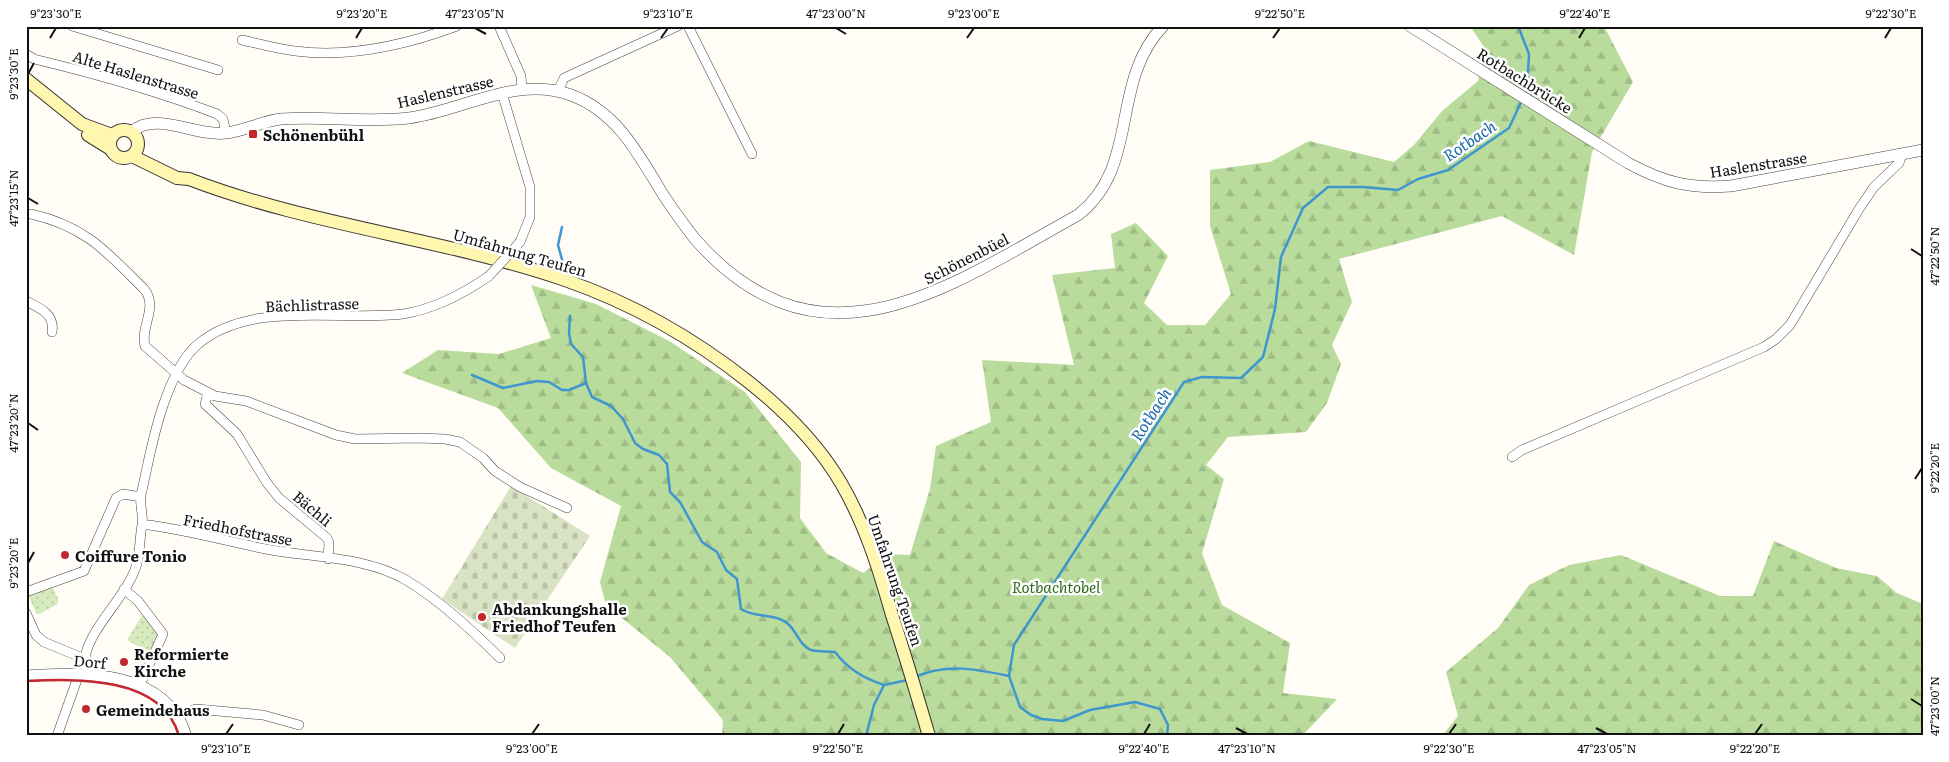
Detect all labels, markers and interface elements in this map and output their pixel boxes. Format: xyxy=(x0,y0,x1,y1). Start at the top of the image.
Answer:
text: 9°23'30"E xyxy=(30,4,82,22)
text: 9°23'20"E xyxy=(337,4,388,22)
text: 47°23'05"N xyxy=(445,4,505,22)
text: 9°23'10"E xyxy=(643,4,693,22)
text: 47°23'00"N xyxy=(806,4,866,22)
text: 9°23'00"E xyxy=(948,4,1000,22)
text: 9°22'50"E xyxy=(1255,4,1306,22)
text: 9°22'40"E xyxy=(1559,4,1611,22)
text: 9°22'30"E xyxy=(1866,4,1917,22)
street label: Rotbachbrücke xyxy=(1473,41,1577,119)
street label: Alte Haslenstrasse xyxy=(70,44,202,104)
text: 9°23'30"E xyxy=(4,48,22,100)
street label: Haslenstrasse xyxy=(395,69,496,113)
water label: Rotbach xyxy=(1438,113,1501,167)
place label: Schönenbühl xyxy=(263,123,365,146)
marker: Schönenbühl xyxy=(247,128,259,140)
street label: Haslenstrasse xyxy=(1708,145,1809,183)
text: 47°23'15"N xyxy=(4,169,22,227)
street label: Umfahrung Teufen xyxy=(450,222,590,282)
street label: Schönenbüel xyxy=(919,227,1013,289)
text: 47°22'50"N xyxy=(1925,227,1943,285)
street label: Bächlistrasse xyxy=(265,291,360,317)
water label: Rotbach xyxy=(1124,382,1177,446)
text: 47°23'20"N xyxy=(4,393,22,453)
text: 9°22'20"E xyxy=(1925,442,1943,493)
street label: Bächli xyxy=(288,485,338,531)
street label: Friedhofstrasse xyxy=(181,507,295,551)
street label: Umfahrung Teufen xyxy=(863,511,929,649)
text: 9°23'20"E xyxy=(4,537,22,588)
place label: Coiffure Tonio xyxy=(75,544,187,567)
marker: Coiffure Tonio xyxy=(59,549,71,561)
park label: Rotbachtobel xyxy=(1012,575,1101,598)
place label: Abdankungshalle Friedhof Teufen xyxy=(492,597,627,637)
marker: Abdankungshalle Friedhof Teufen xyxy=(476,611,488,623)
place label: Reformierte Kirche xyxy=(134,642,229,682)
street label: Dorf xyxy=(73,648,109,674)
marker: Reformierte Kirche xyxy=(118,656,130,668)
text: 47°23'00"N xyxy=(1925,676,1943,736)
place label: Gemeindehaus xyxy=(96,698,210,721)
marker: Gemeindehaus xyxy=(80,703,92,715)
text: 9°23'10"E xyxy=(201,739,251,757)
text: 9°23'00"E xyxy=(506,739,558,757)
text: 9°22'50"E xyxy=(813,739,864,757)
text: 9°22'40"E xyxy=(1118,739,1170,757)
text: 47°23'10"N xyxy=(1218,739,1276,757)
text: 9°22'30"E xyxy=(1424,739,1475,757)
text: 47°23'05"N xyxy=(1577,739,1637,757)
text: 9°22'20"E xyxy=(1730,739,1781,757)

